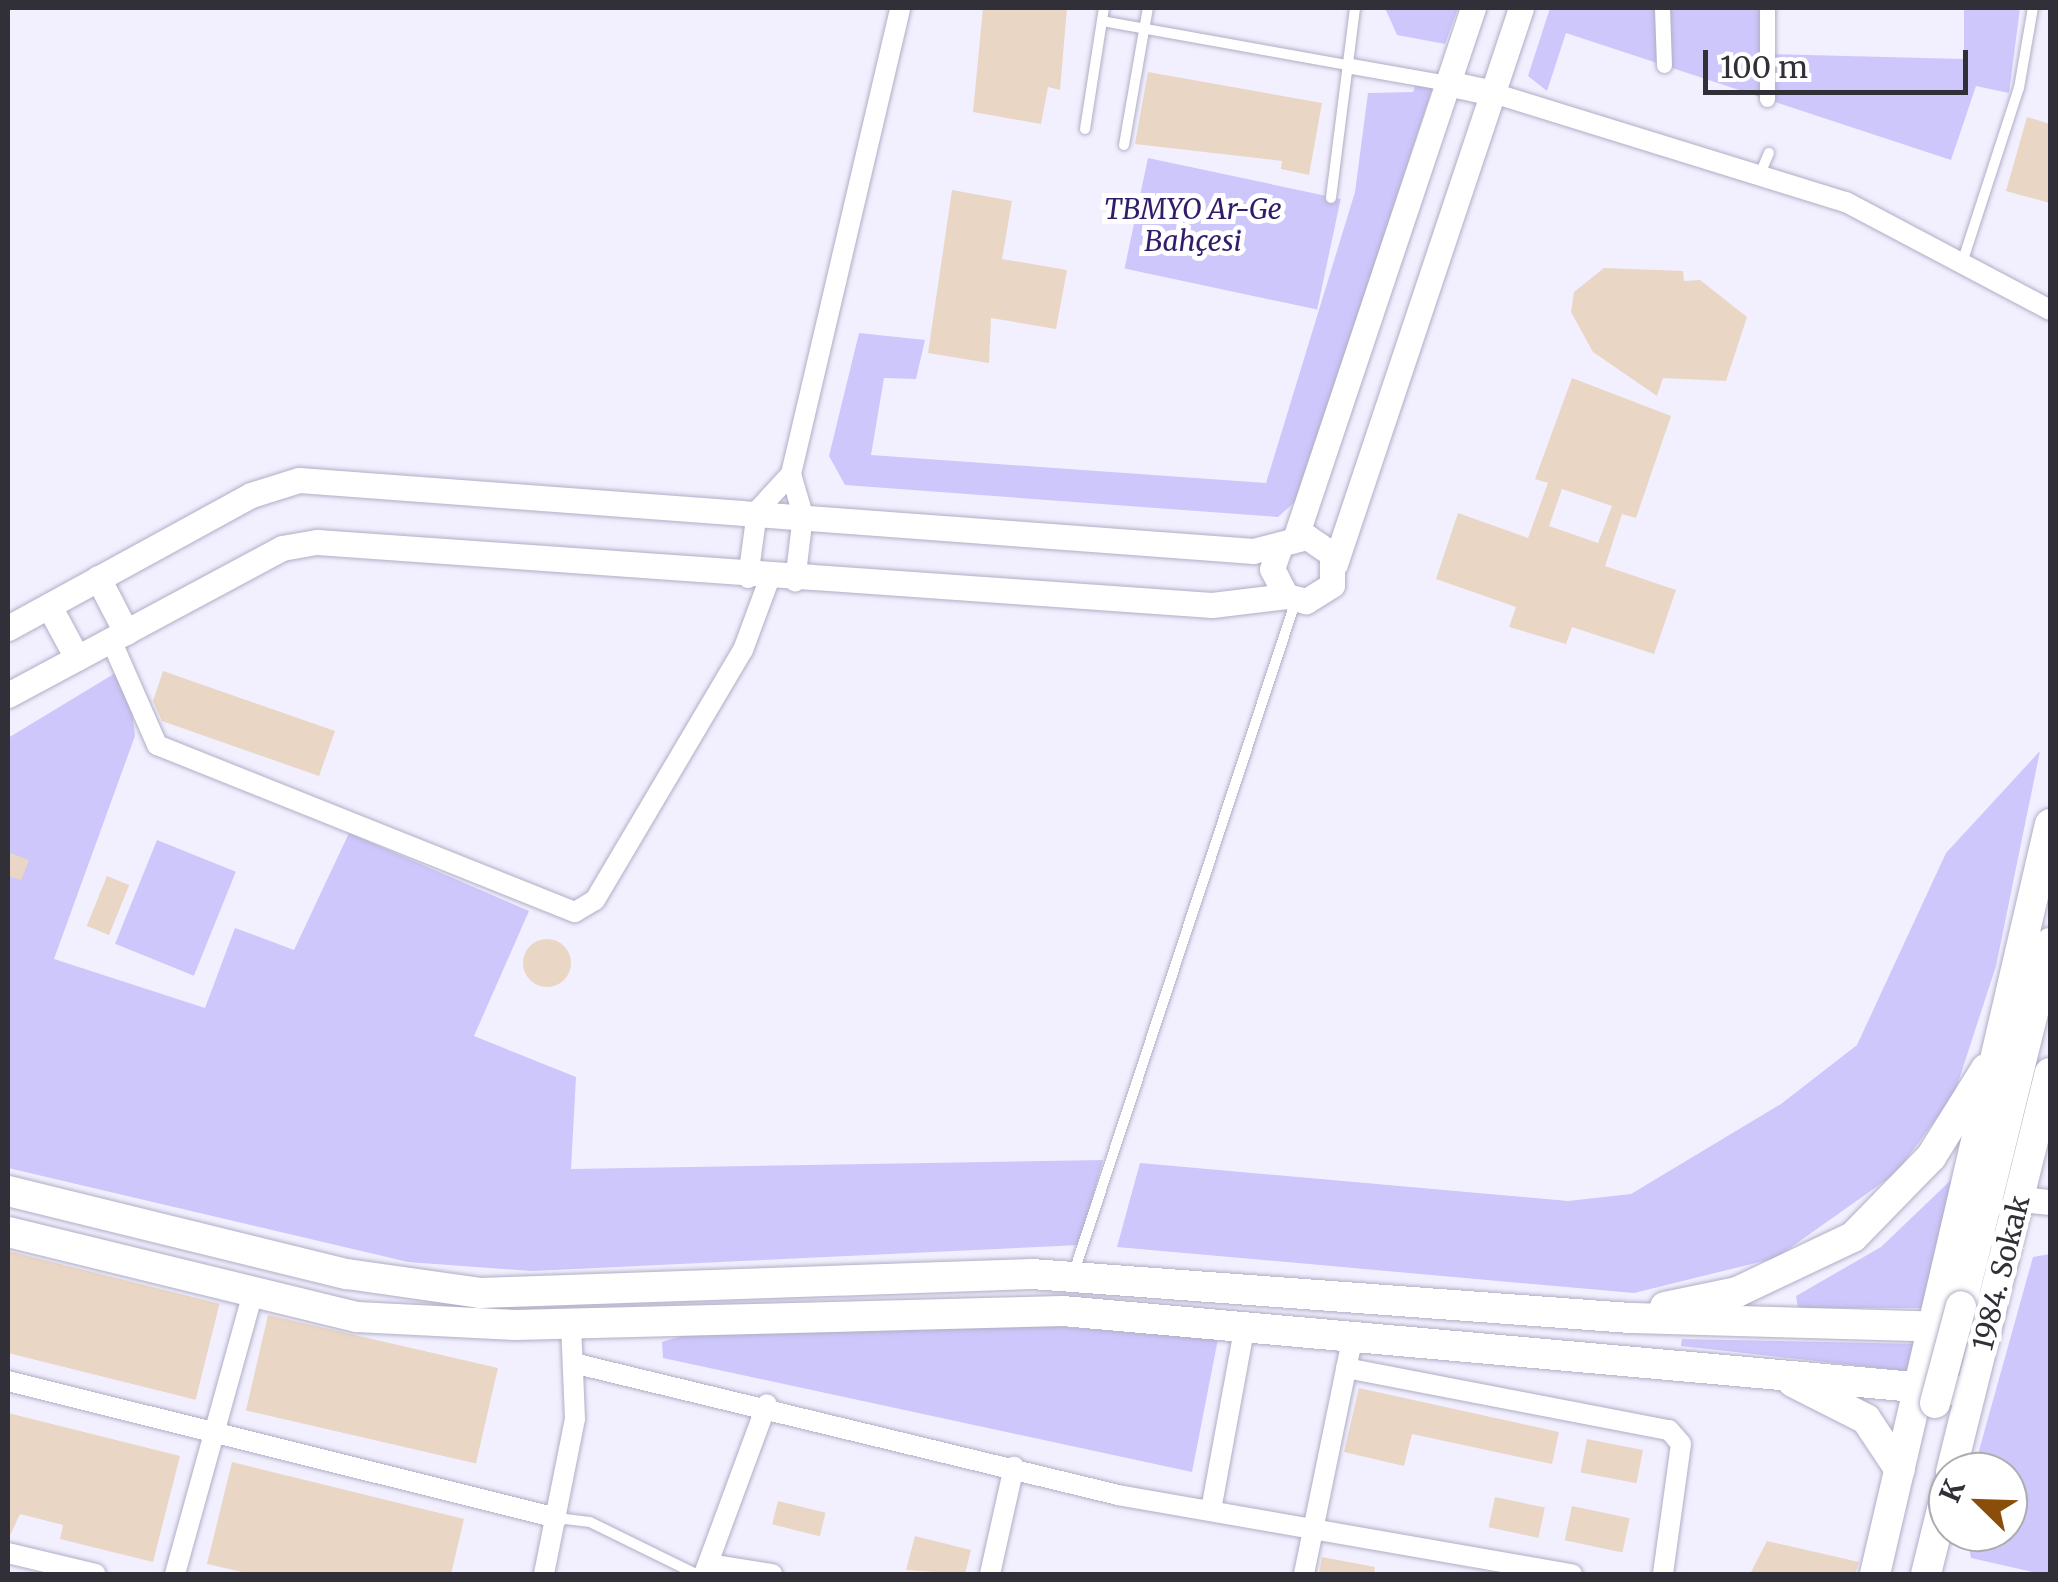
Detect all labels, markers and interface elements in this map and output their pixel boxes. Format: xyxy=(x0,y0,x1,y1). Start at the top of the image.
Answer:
scale bar xyxy=(1708,30,1973,92)
text: 100 m xyxy=(1720,48,1808,86)
park label: TBMYO Ar-Ge Bahçesi xyxy=(1104,192,1282,258)
street label: 1984. Sokak xyxy=(1966,1192,2036,1354)
north arrow xyxy=(1928,1452,2028,1552)
text: K xyxy=(1932,1474,1973,1508)

